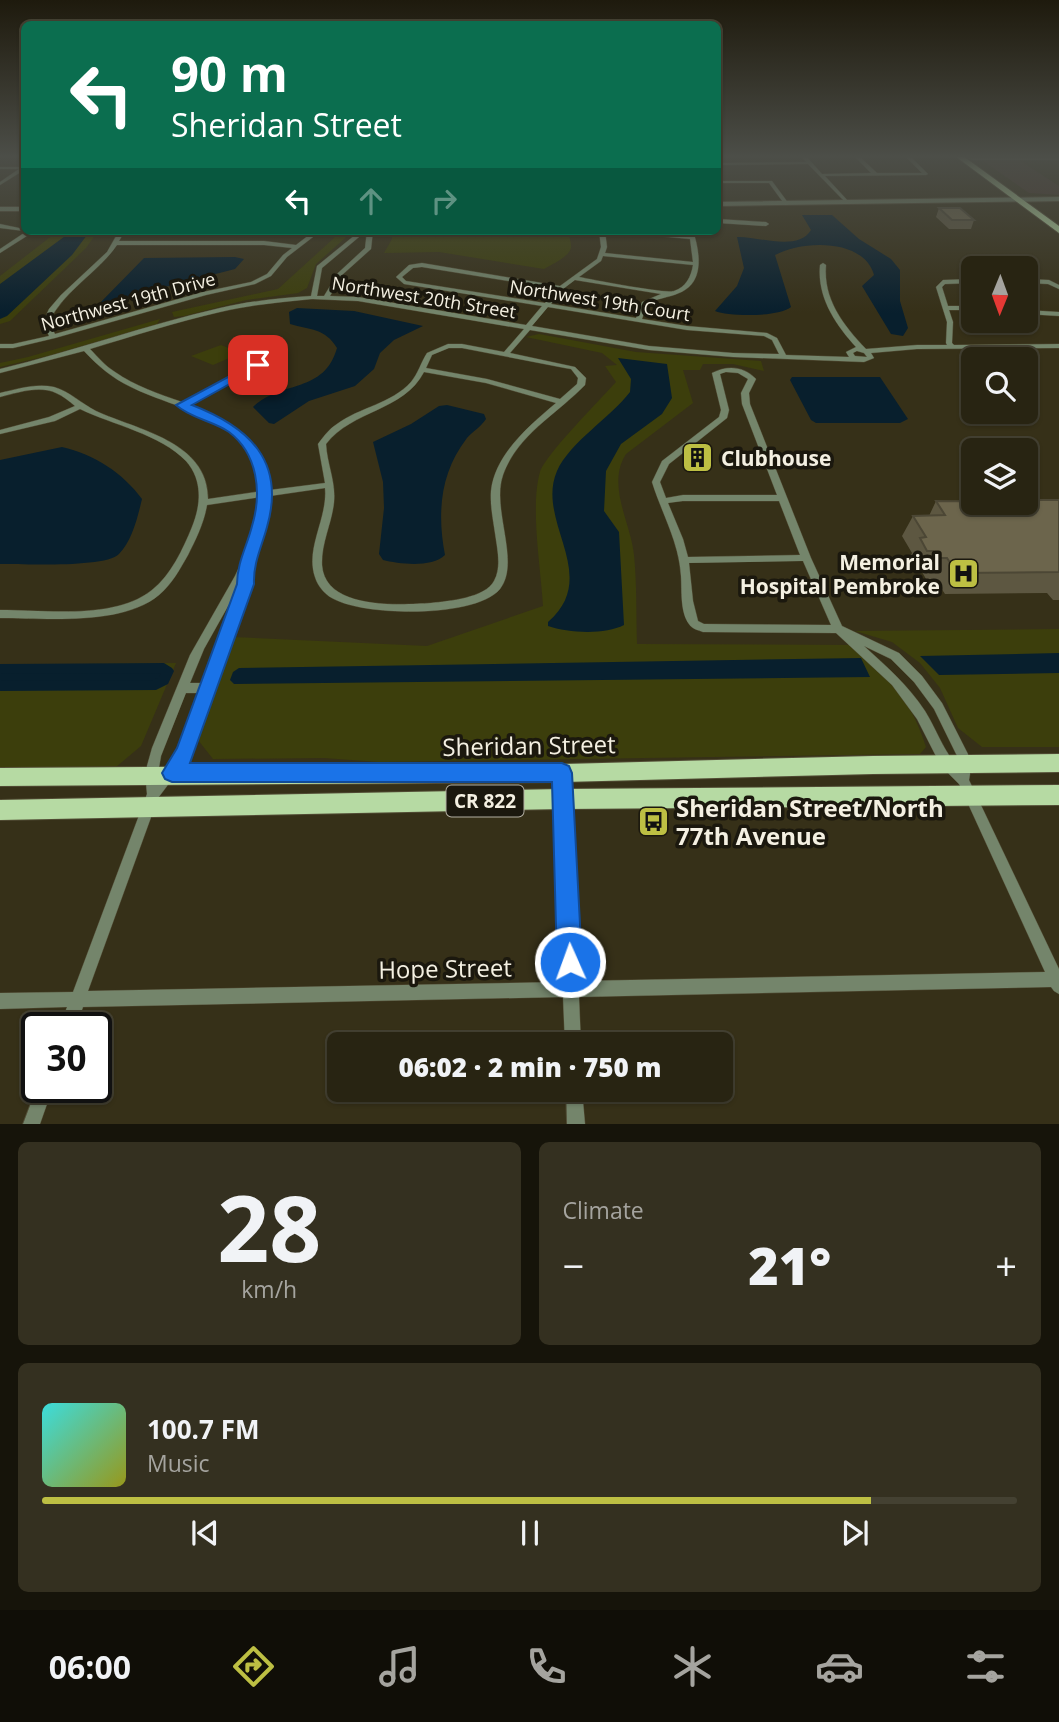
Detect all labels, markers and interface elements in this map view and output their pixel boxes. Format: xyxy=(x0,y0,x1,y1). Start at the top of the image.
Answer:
text: 90 m xyxy=(171,40,288,106)
icon: left xyxy=(56,49,147,140)
text: Sheridan Street xyxy=(171,103,402,146)
icon: left xyxy=(279,182,317,220)
icon: ahead xyxy=(352,182,390,220)
icon: right xyxy=(425,182,463,220)
north arrow xyxy=(961,256,1038,332)
map controls xyxy=(961,256,1038,515)
street label: Northwest 19th Drive xyxy=(38,266,218,336)
street label: Northwest 20th Street xyxy=(330,271,518,323)
street label: Northwest 19th Court xyxy=(508,274,692,326)
pin xyxy=(228,335,288,395)
icon: arrive xyxy=(239,346,277,384)
button: search xyxy=(961,347,1038,424)
button: layers xyxy=(961,438,1038,515)
building icon: Clubhouse xyxy=(681,441,715,475)
place label: Clubhouse xyxy=(721,444,831,472)
place label: Memorial Hospital Pembroke xyxy=(740,548,940,600)
hospital icon: Memorial Hospital Pembroke xyxy=(946,557,980,591)
street label: Sheridan Street xyxy=(442,727,616,763)
road number: CR 822 xyxy=(447,786,524,816)
place label: Sheridan Street/North 77th Avenue xyxy=(676,791,944,852)
bus stop icon: Sheridan Street/North 77th Avenue xyxy=(636,804,670,838)
position arrow xyxy=(533,925,607,999)
street label: Hope Street xyxy=(378,950,512,986)
speed limit sign: 30 xyxy=(21,1012,112,1103)
text: 06:02 · 2 min · 750 m xyxy=(399,1049,661,1085)
text: 28 xyxy=(217,1165,321,1289)
text: Climate xyxy=(563,1194,644,1226)
text: 21° xyxy=(748,1229,831,1300)
text: − xyxy=(563,1239,584,1291)
text: + xyxy=(995,1239,1017,1291)
text: km/h xyxy=(241,1273,297,1305)
text: 100.7 FM xyxy=(147,1411,259,1447)
text: Music xyxy=(147,1447,210,1479)
icon: previous xyxy=(186,1514,224,1552)
icon: pause xyxy=(511,1514,549,1552)
icon: next xyxy=(836,1514,874,1552)
icon: directions xyxy=(229,1642,278,1691)
icon: music xyxy=(375,1642,424,1691)
icon: phone xyxy=(522,1642,571,1691)
icon: climate xyxy=(668,1642,717,1691)
icon: car xyxy=(815,1642,864,1691)
icon: filters xyxy=(961,1642,1010,1691)
text: 06:00 xyxy=(49,1645,131,1688)

